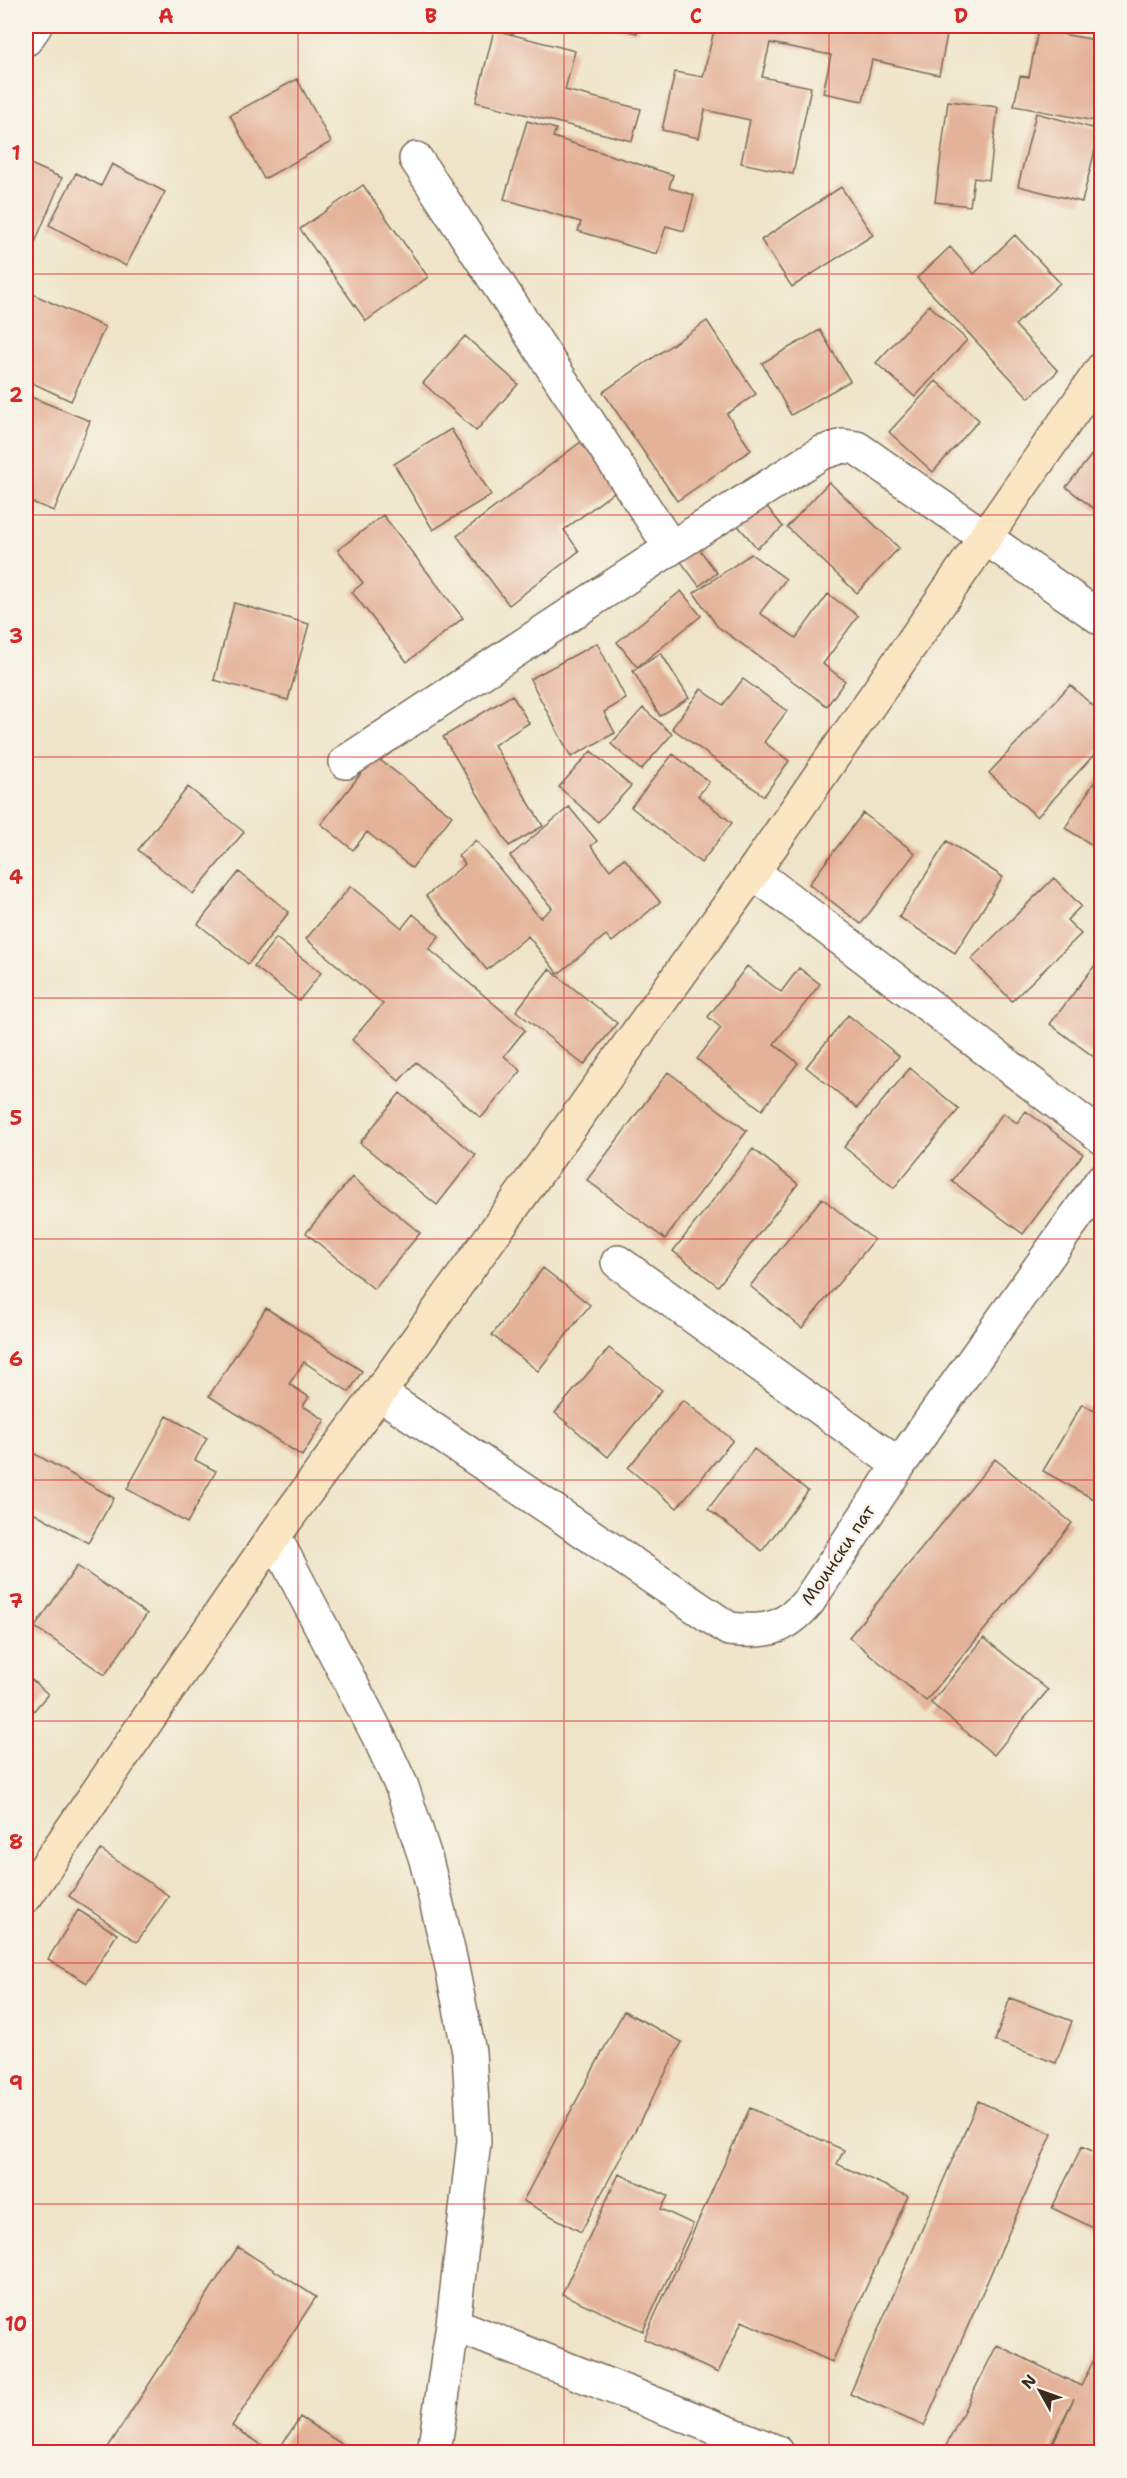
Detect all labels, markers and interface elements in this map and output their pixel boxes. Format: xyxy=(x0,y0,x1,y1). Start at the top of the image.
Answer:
text: A xyxy=(158,3,174,29)
text: B xyxy=(425,3,437,29)
text: C xyxy=(690,3,702,29)
text: D xyxy=(954,3,968,29)
text: 1 xyxy=(11,140,21,166)
text: 2 xyxy=(9,382,23,408)
text: 3 xyxy=(9,623,23,649)
text: 4 xyxy=(9,864,23,890)
text: 5 xyxy=(10,1105,22,1131)
text: 6 xyxy=(9,1346,23,1372)
street label: Моински пат xyxy=(795,1499,881,1610)
text: 7 xyxy=(9,1588,23,1614)
text: 8 xyxy=(9,1829,23,1855)
text: 9 xyxy=(9,2070,23,2096)
text: 10 xyxy=(5,2311,27,2337)
north arrow xyxy=(1010,2361,1070,2421)
text: N xyxy=(1017,2370,1041,2393)

